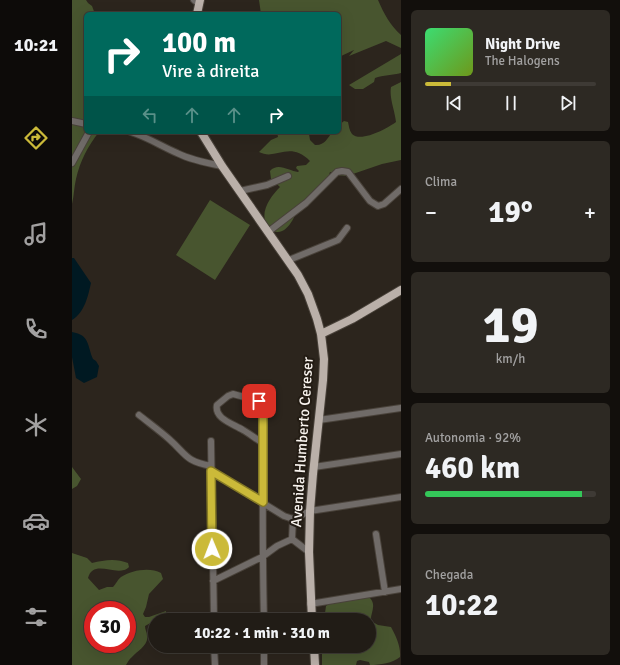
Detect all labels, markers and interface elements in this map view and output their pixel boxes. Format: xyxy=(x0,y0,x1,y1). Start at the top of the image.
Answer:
text: 100 m xyxy=(162,26,236,60)
icon: right xyxy=(96,28,148,80)
text: 10:21 xyxy=(14,34,58,56)
text: Night Drive xyxy=(485,35,560,53)
text: The Halogens xyxy=(485,53,560,69)
text: Vire à direita xyxy=(162,60,259,82)
icon: previous xyxy=(443,92,465,114)
icon: pause xyxy=(500,92,522,114)
icon: next xyxy=(557,92,579,114)
icon: left xyxy=(139,104,161,126)
icon: ahead xyxy=(181,104,203,126)
icon: ahead xyxy=(223,104,245,126)
icon: right xyxy=(265,104,287,126)
icon: directions xyxy=(22,124,50,152)
text: Clima xyxy=(425,174,457,190)
text: 19° xyxy=(488,194,533,231)
text: − xyxy=(425,199,437,226)
text: + xyxy=(584,199,596,226)
icon: music xyxy=(22,220,50,248)
text: 19 xyxy=(482,293,539,357)
icon: phone xyxy=(22,315,50,343)
text: km/h xyxy=(496,351,525,367)
street label: Avenida Humberto Cereser xyxy=(287,356,317,528)
pin xyxy=(242,384,276,418)
icon: arrive xyxy=(248,390,270,412)
icon: climate xyxy=(22,411,50,439)
text: Autonomia · 92% xyxy=(425,430,521,446)
text: 460 km xyxy=(425,450,520,487)
icon: car xyxy=(22,507,50,535)
position arrow xyxy=(191,528,233,570)
text: Chegada xyxy=(425,567,473,583)
text: 10:22 xyxy=(425,587,499,624)
speed limit sign: 30 xyxy=(84,601,136,653)
icon: filters xyxy=(22,603,50,631)
text: 10:22 · 1 min · 310 m xyxy=(194,624,330,642)

